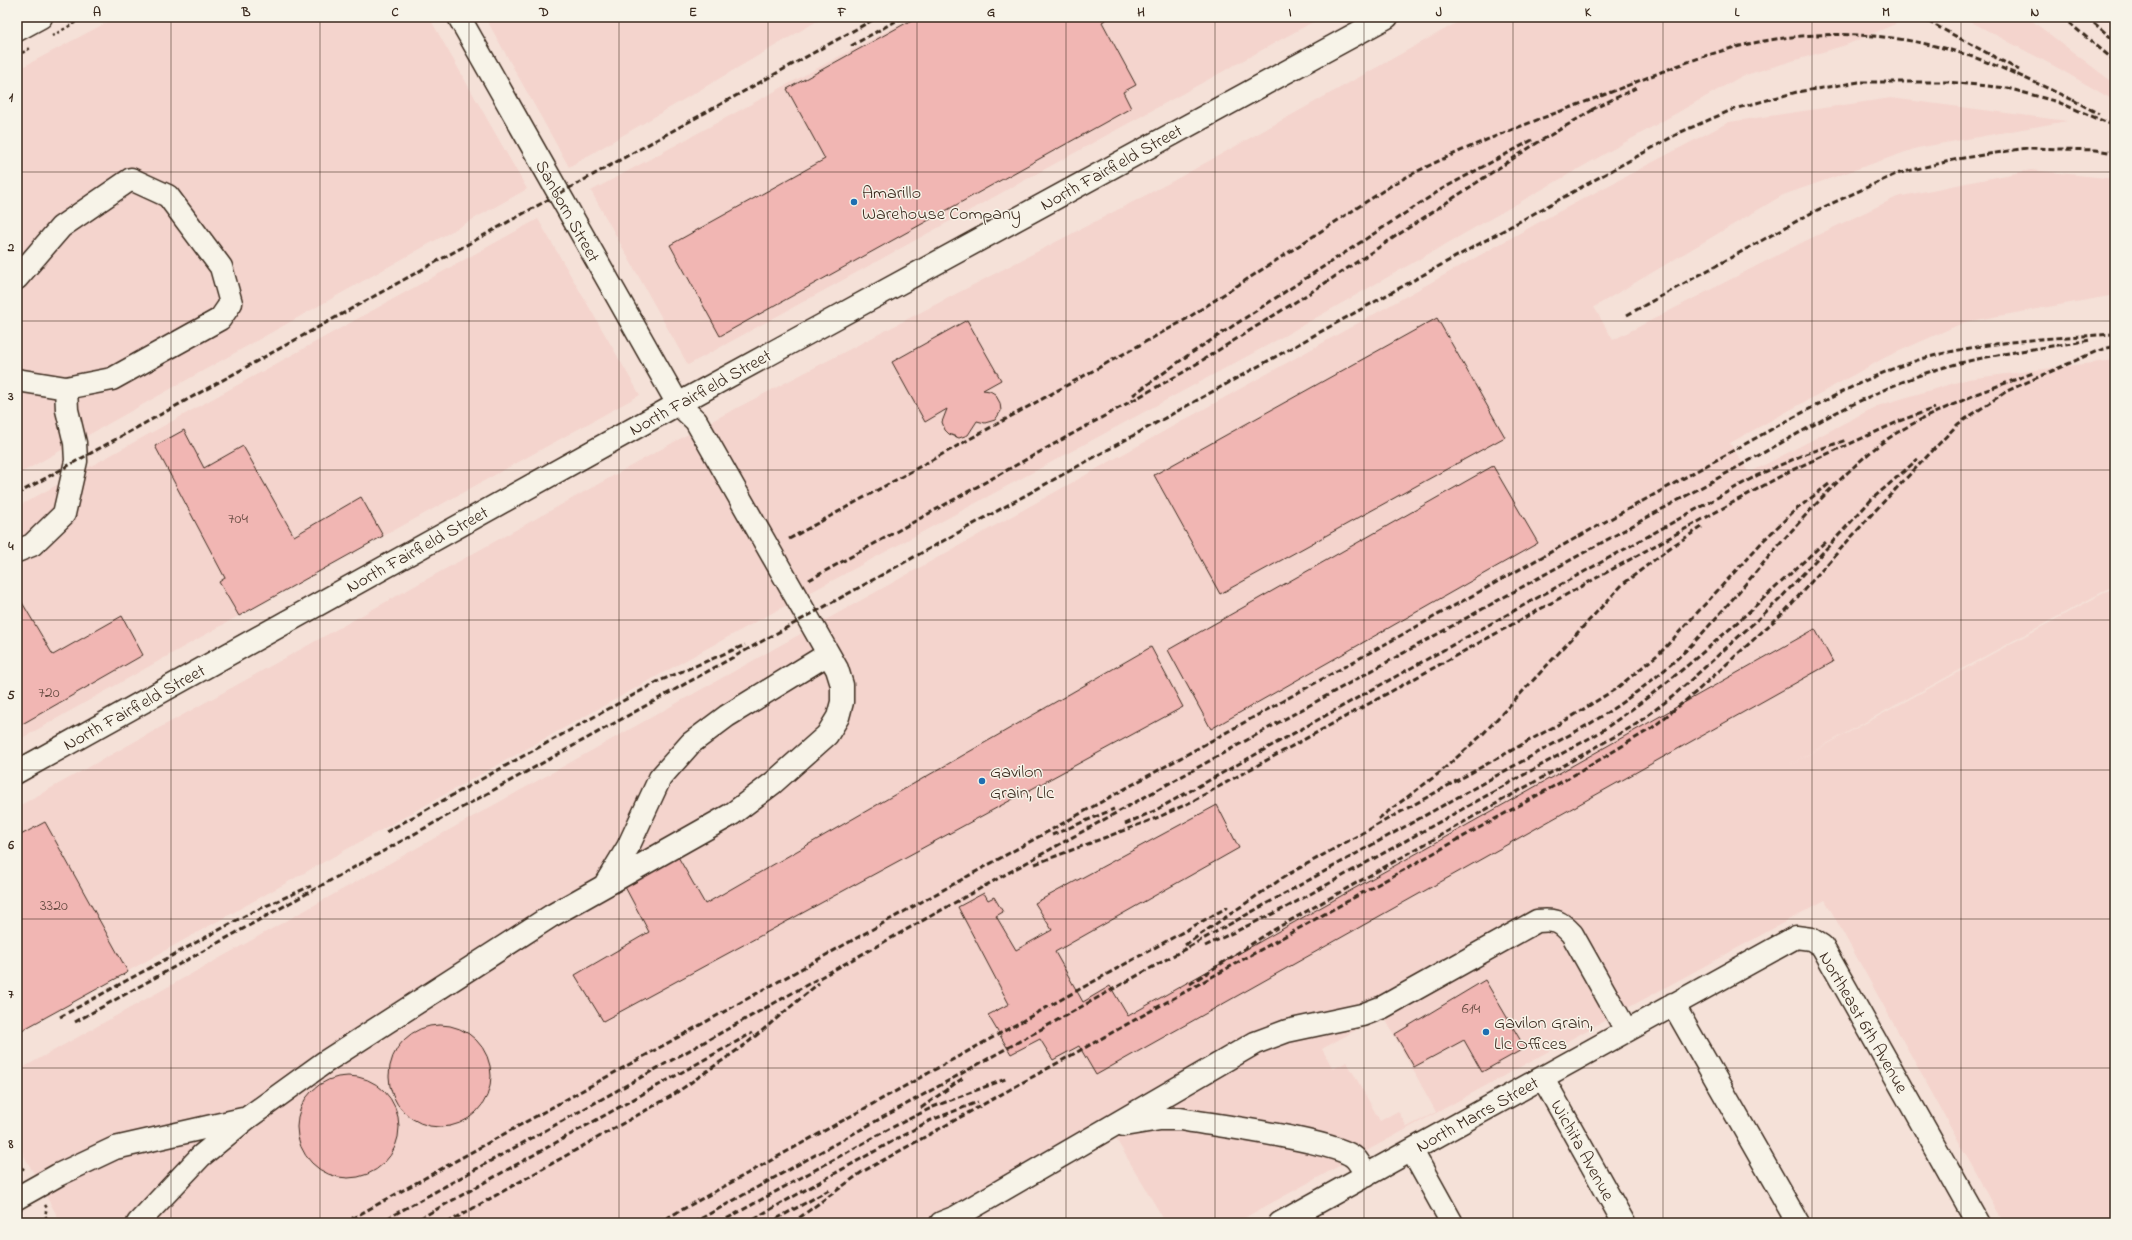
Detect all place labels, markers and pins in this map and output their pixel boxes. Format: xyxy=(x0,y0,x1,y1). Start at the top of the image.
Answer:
place label: Amarillo Warehouse Company xyxy=(862,181,1021,228)
marker: Amarillo Warehouse Company xyxy=(849,197,859,207)
place label: Gavilon Grain, Llc xyxy=(990,760,1054,807)
marker: Gavilon Grain, Llc xyxy=(977,776,987,786)
place label: Gavilon Grain, Llc Offices xyxy=(1494,1011,1593,1058)
marker: Gavilon Grain, Llc Offices xyxy=(1481,1027,1491,1037)

